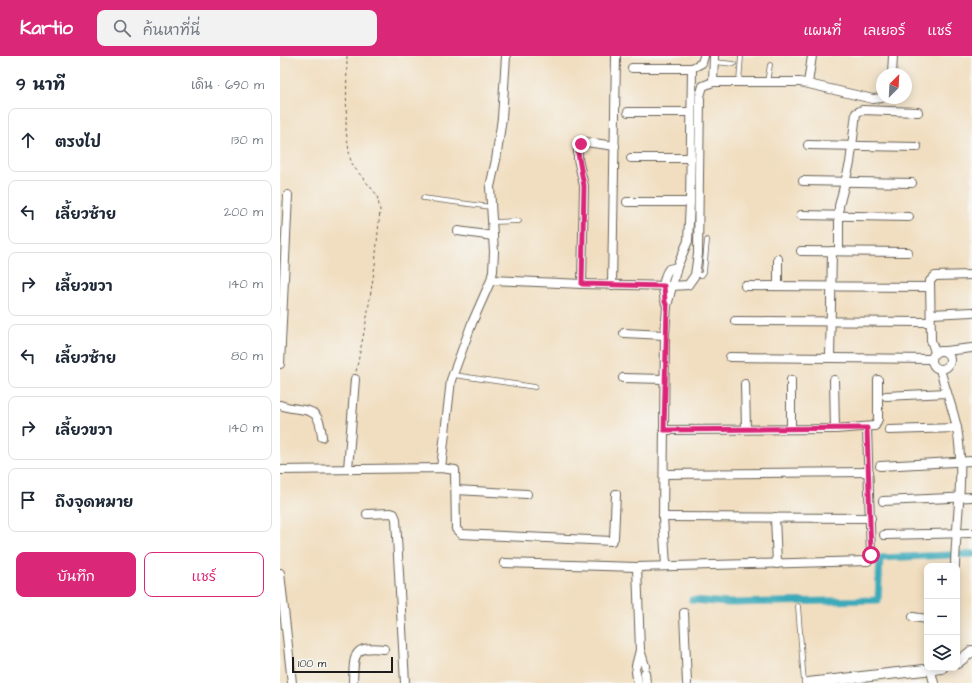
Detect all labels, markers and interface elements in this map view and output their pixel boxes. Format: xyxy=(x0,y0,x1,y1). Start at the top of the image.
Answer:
search box xyxy=(97,10,377,46)
text: Kartio xyxy=(20,15,73,42)
icon: search xyxy=(111,17,133,39)
text: ค้นหาที่นี่ xyxy=(143,20,200,41)
text: แผนที่ xyxy=(803,21,841,41)
text: เลเยอร์ xyxy=(863,21,905,41)
text: แชร์ xyxy=(927,21,952,41)
north arrow xyxy=(876,68,912,104)
text: 9 นาที xyxy=(16,73,65,97)
text: เดิน · 690 m xyxy=(191,76,264,94)
icon: ahead xyxy=(17,129,39,151)
text: 130 m xyxy=(231,131,263,149)
text: ตรงไป xyxy=(55,132,101,153)
route end xyxy=(572,135,590,153)
icon: left xyxy=(17,201,39,223)
text: 200 m xyxy=(224,203,263,221)
text: เลี้ยวซ้าย xyxy=(55,204,116,225)
icon: right xyxy=(17,273,39,295)
text: 140 m xyxy=(229,275,263,293)
text: เลี้ยวขวา xyxy=(55,276,113,297)
icon: left xyxy=(17,345,39,367)
text: 80 m xyxy=(231,347,263,365)
text: เลี้ยวซ้าย xyxy=(55,348,116,369)
icon: right xyxy=(17,417,39,439)
text: 140 m xyxy=(229,419,263,437)
text: เลี้ยวขวา xyxy=(55,420,113,441)
icon: arrive xyxy=(17,489,39,511)
text: ถึงจุดหมาย xyxy=(55,492,133,513)
route start xyxy=(862,546,880,564)
button: บันทึก xyxy=(16,552,136,597)
button: แชร์ xyxy=(144,552,264,597)
map controls xyxy=(924,563,960,671)
button: + xyxy=(924,563,960,599)
button: − xyxy=(924,599,960,635)
button: layers xyxy=(924,635,960,671)
scale bar xyxy=(292,655,393,674)
text: 100 m xyxy=(298,656,326,671)

